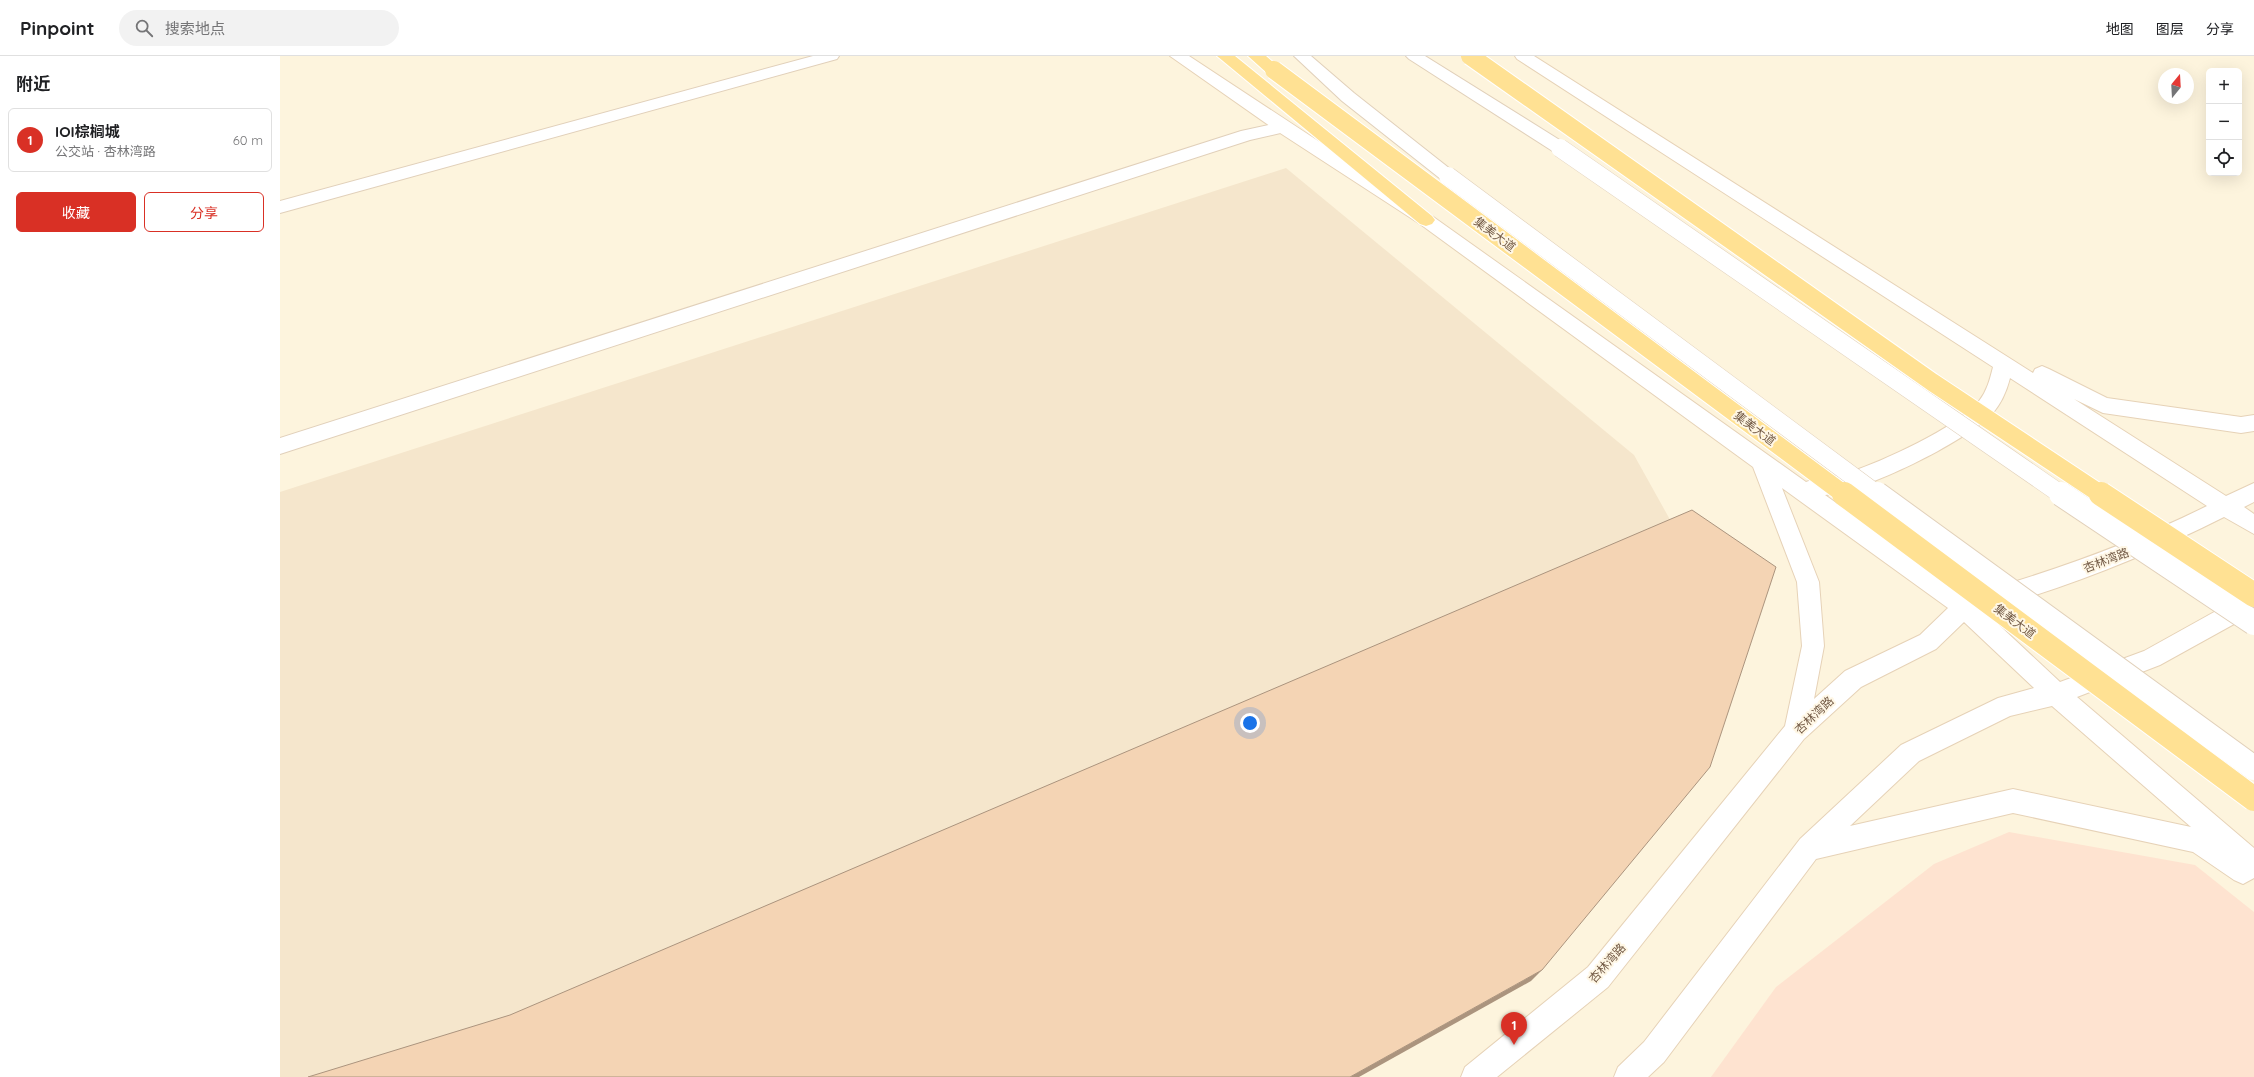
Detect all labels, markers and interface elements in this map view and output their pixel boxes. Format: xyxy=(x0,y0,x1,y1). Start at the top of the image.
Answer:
search box xyxy=(119,10,399,46)
text: Pinpoint xyxy=(20,16,95,40)
icon: search xyxy=(133,17,155,39)
text: 搜索地点 xyxy=(165,19,225,38)
text: 地图 xyxy=(2106,20,2134,38)
text: 图层 xyxy=(2156,20,2184,38)
text: 分享 xyxy=(2206,20,2234,38)
north arrow xyxy=(2158,68,2194,104)
map controls xyxy=(2206,68,2242,176)
button: + xyxy=(2206,68,2242,104)
text: 附近 xyxy=(16,73,50,94)
button: − xyxy=(2206,104,2242,140)
text: IOI棕榈城 xyxy=(55,122,120,141)
text: 1 xyxy=(27,132,33,148)
text: 60 m xyxy=(233,132,263,148)
button: locate xyxy=(2206,140,2242,176)
text: 公交站 · 杏林湾路 xyxy=(55,143,156,159)
button: 收藏 xyxy=(16,192,136,232)
button: 分享 xyxy=(144,192,264,232)
street label: 集美大道 xyxy=(1471,214,1519,254)
street label: 集美大道 xyxy=(1731,408,1779,448)
street label: 杏林湾路 xyxy=(2081,544,2131,576)
street label: 集美大道 xyxy=(1991,601,2039,641)
street label: 杏林湾路 xyxy=(1791,693,1837,737)
your location xyxy=(1240,713,1260,733)
street label: 杏林湾路 xyxy=(1585,940,1629,986)
pin: 1 xyxy=(1501,1012,1527,1045)

